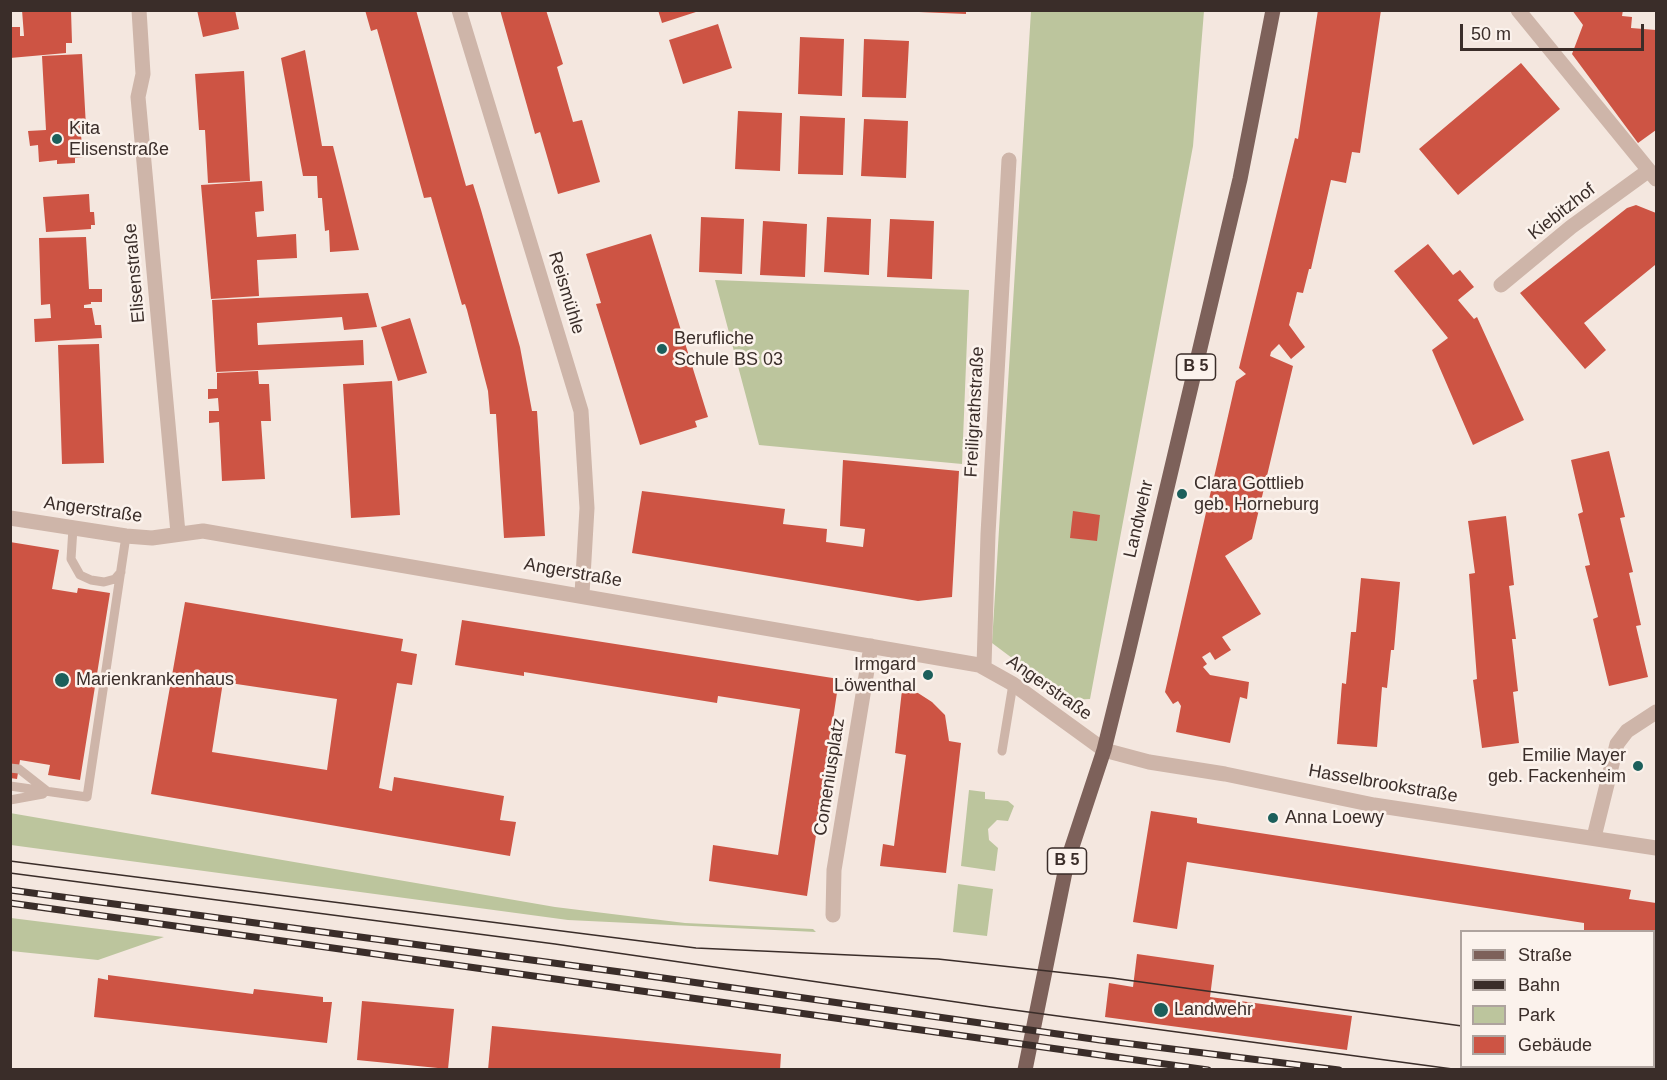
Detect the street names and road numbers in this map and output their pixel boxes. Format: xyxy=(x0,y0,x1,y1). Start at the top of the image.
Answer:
street label: Kiebitzhof xyxy=(1524,179,1600,245)
street label: Elisenstraße xyxy=(120,222,150,324)
street label: Reismühle xyxy=(543,249,589,337)
street label: Freiligrathstraße xyxy=(961,346,989,478)
road number: B 5 xyxy=(1176,354,1216,380)
street label: Landwehr xyxy=(1120,478,1158,560)
street label: Angerstraße xyxy=(42,492,144,528)
street label: Angerstraße xyxy=(522,554,624,592)
street label: Angerstraße xyxy=(1002,651,1096,725)
street label: Comeniusplatz xyxy=(810,717,850,837)
street label: Hasselbrookstraße xyxy=(1307,760,1459,808)
road number: B 5 xyxy=(1048,848,1086,874)

